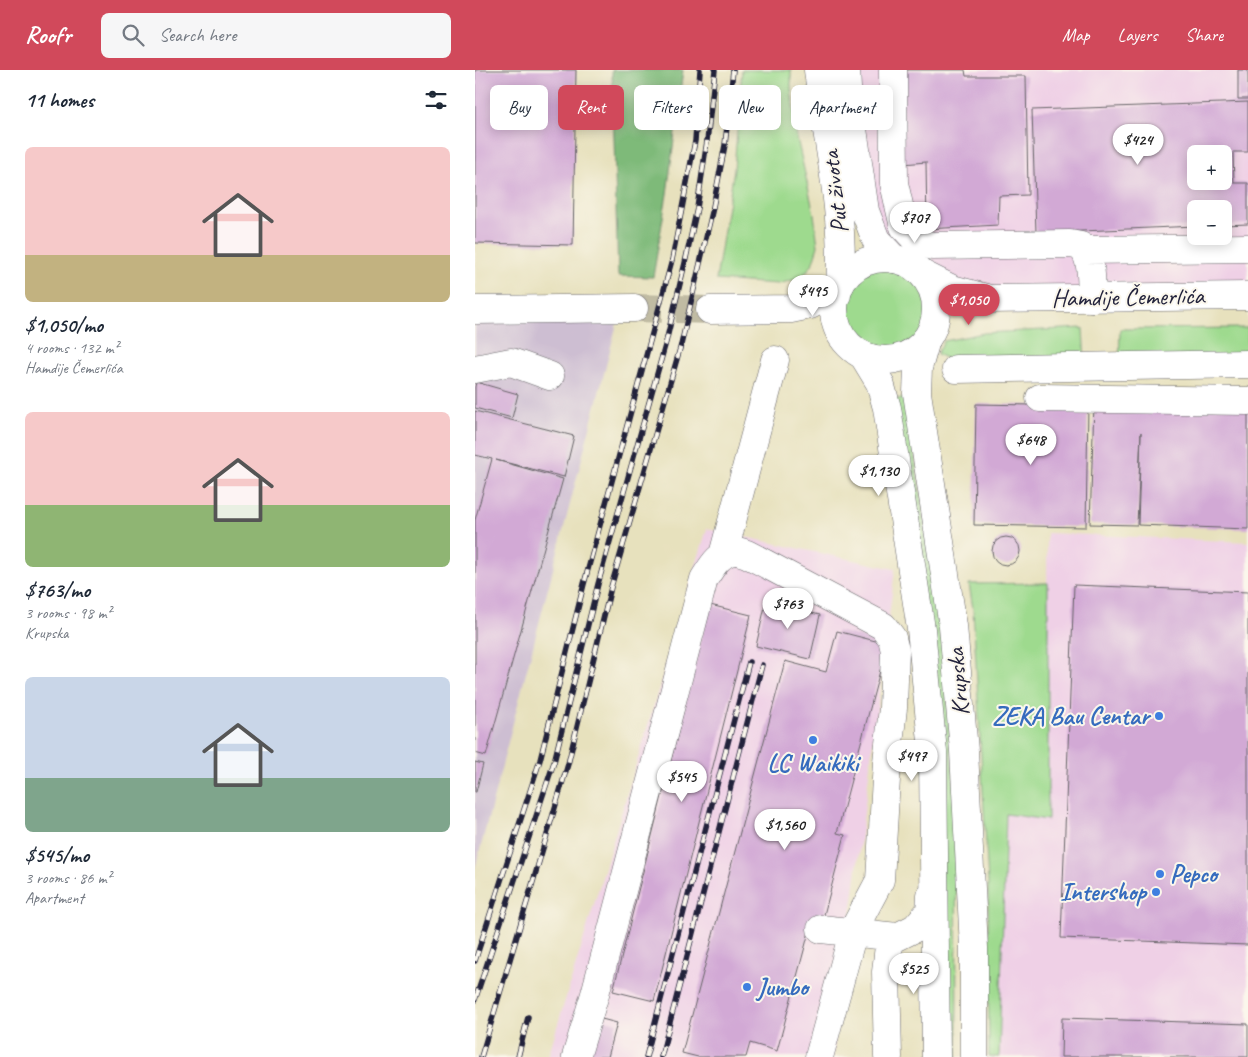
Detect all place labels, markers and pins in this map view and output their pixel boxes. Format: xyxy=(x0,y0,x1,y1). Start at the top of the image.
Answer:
pin: $424 xyxy=(1108,124,1168,166)
pin: $707 xyxy=(885,202,945,244)
pin: $495 xyxy=(783,274,843,317)
pin: $1,050 xyxy=(928,284,1010,326)
pin: $648 xyxy=(1001,424,1061,466)
pin: $1,130 xyxy=(838,454,920,497)
pin: $763 xyxy=(758,588,818,630)
place label: ZEKA Bau Centar xyxy=(992,700,1152,732)
marker: ZEKA Bau Centar xyxy=(1153,710,1165,722)
marker: LC Waikiki xyxy=(807,734,819,746)
pin: $497 xyxy=(882,740,942,782)
place label: LC Waikiki xyxy=(768,747,861,779)
pin: $545 xyxy=(652,760,712,803)
pin: $1,560 xyxy=(744,808,826,851)
place label: Pepco xyxy=(1170,858,1220,890)
marker: Pepco xyxy=(1154,868,1166,880)
place label: Intershop xyxy=(1060,876,1149,908)
marker: Intershop xyxy=(1150,886,1162,898)
pin: $525 xyxy=(884,952,944,995)
place label: Jumbo xyxy=(755,971,811,1003)
marker: Jumbo xyxy=(741,981,753,993)

